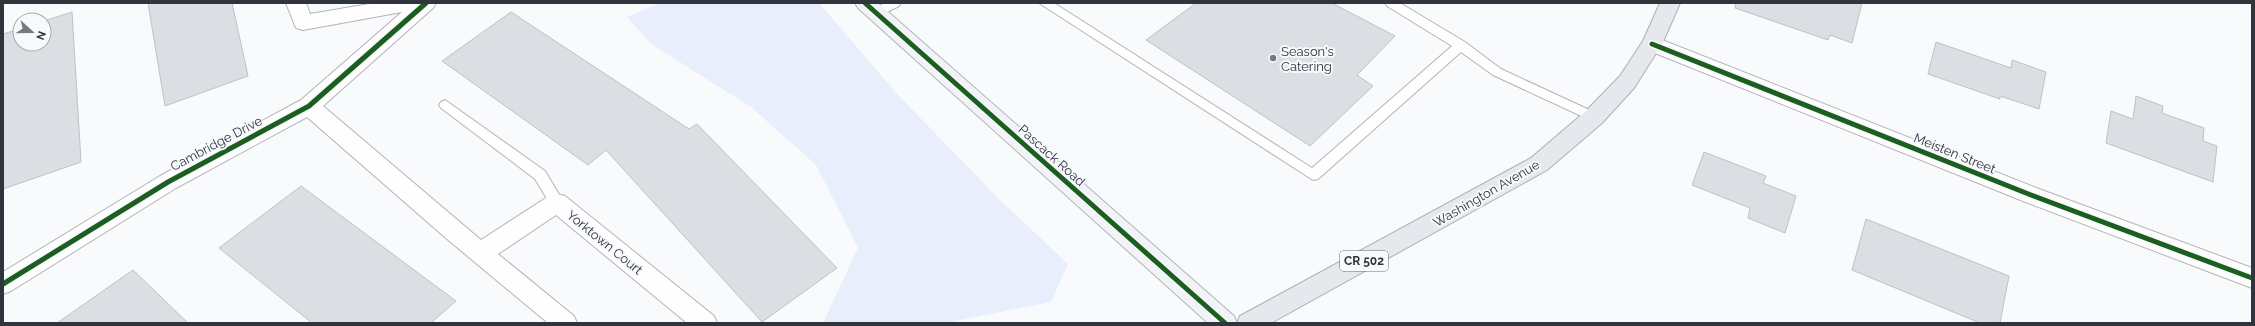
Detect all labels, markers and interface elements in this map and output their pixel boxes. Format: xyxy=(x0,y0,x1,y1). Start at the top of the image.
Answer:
north arrow xyxy=(12,12,52,52)
text: N xyxy=(33,29,48,42)
place label: Season's Catering xyxy=(1281,44,1334,74)
marker: Season's Catering xyxy=(1268,53,1278,63)
street label: Cambridge Drive xyxy=(168,113,265,174)
street label: Pascack Road xyxy=(1015,122,1088,189)
street label: Meisten Street xyxy=(1912,130,1998,177)
street label: Washington Avenue xyxy=(1430,157,1542,230)
street label: Yorktown Court xyxy=(564,207,646,278)
road number: CR 502 xyxy=(1340,251,1388,271)

